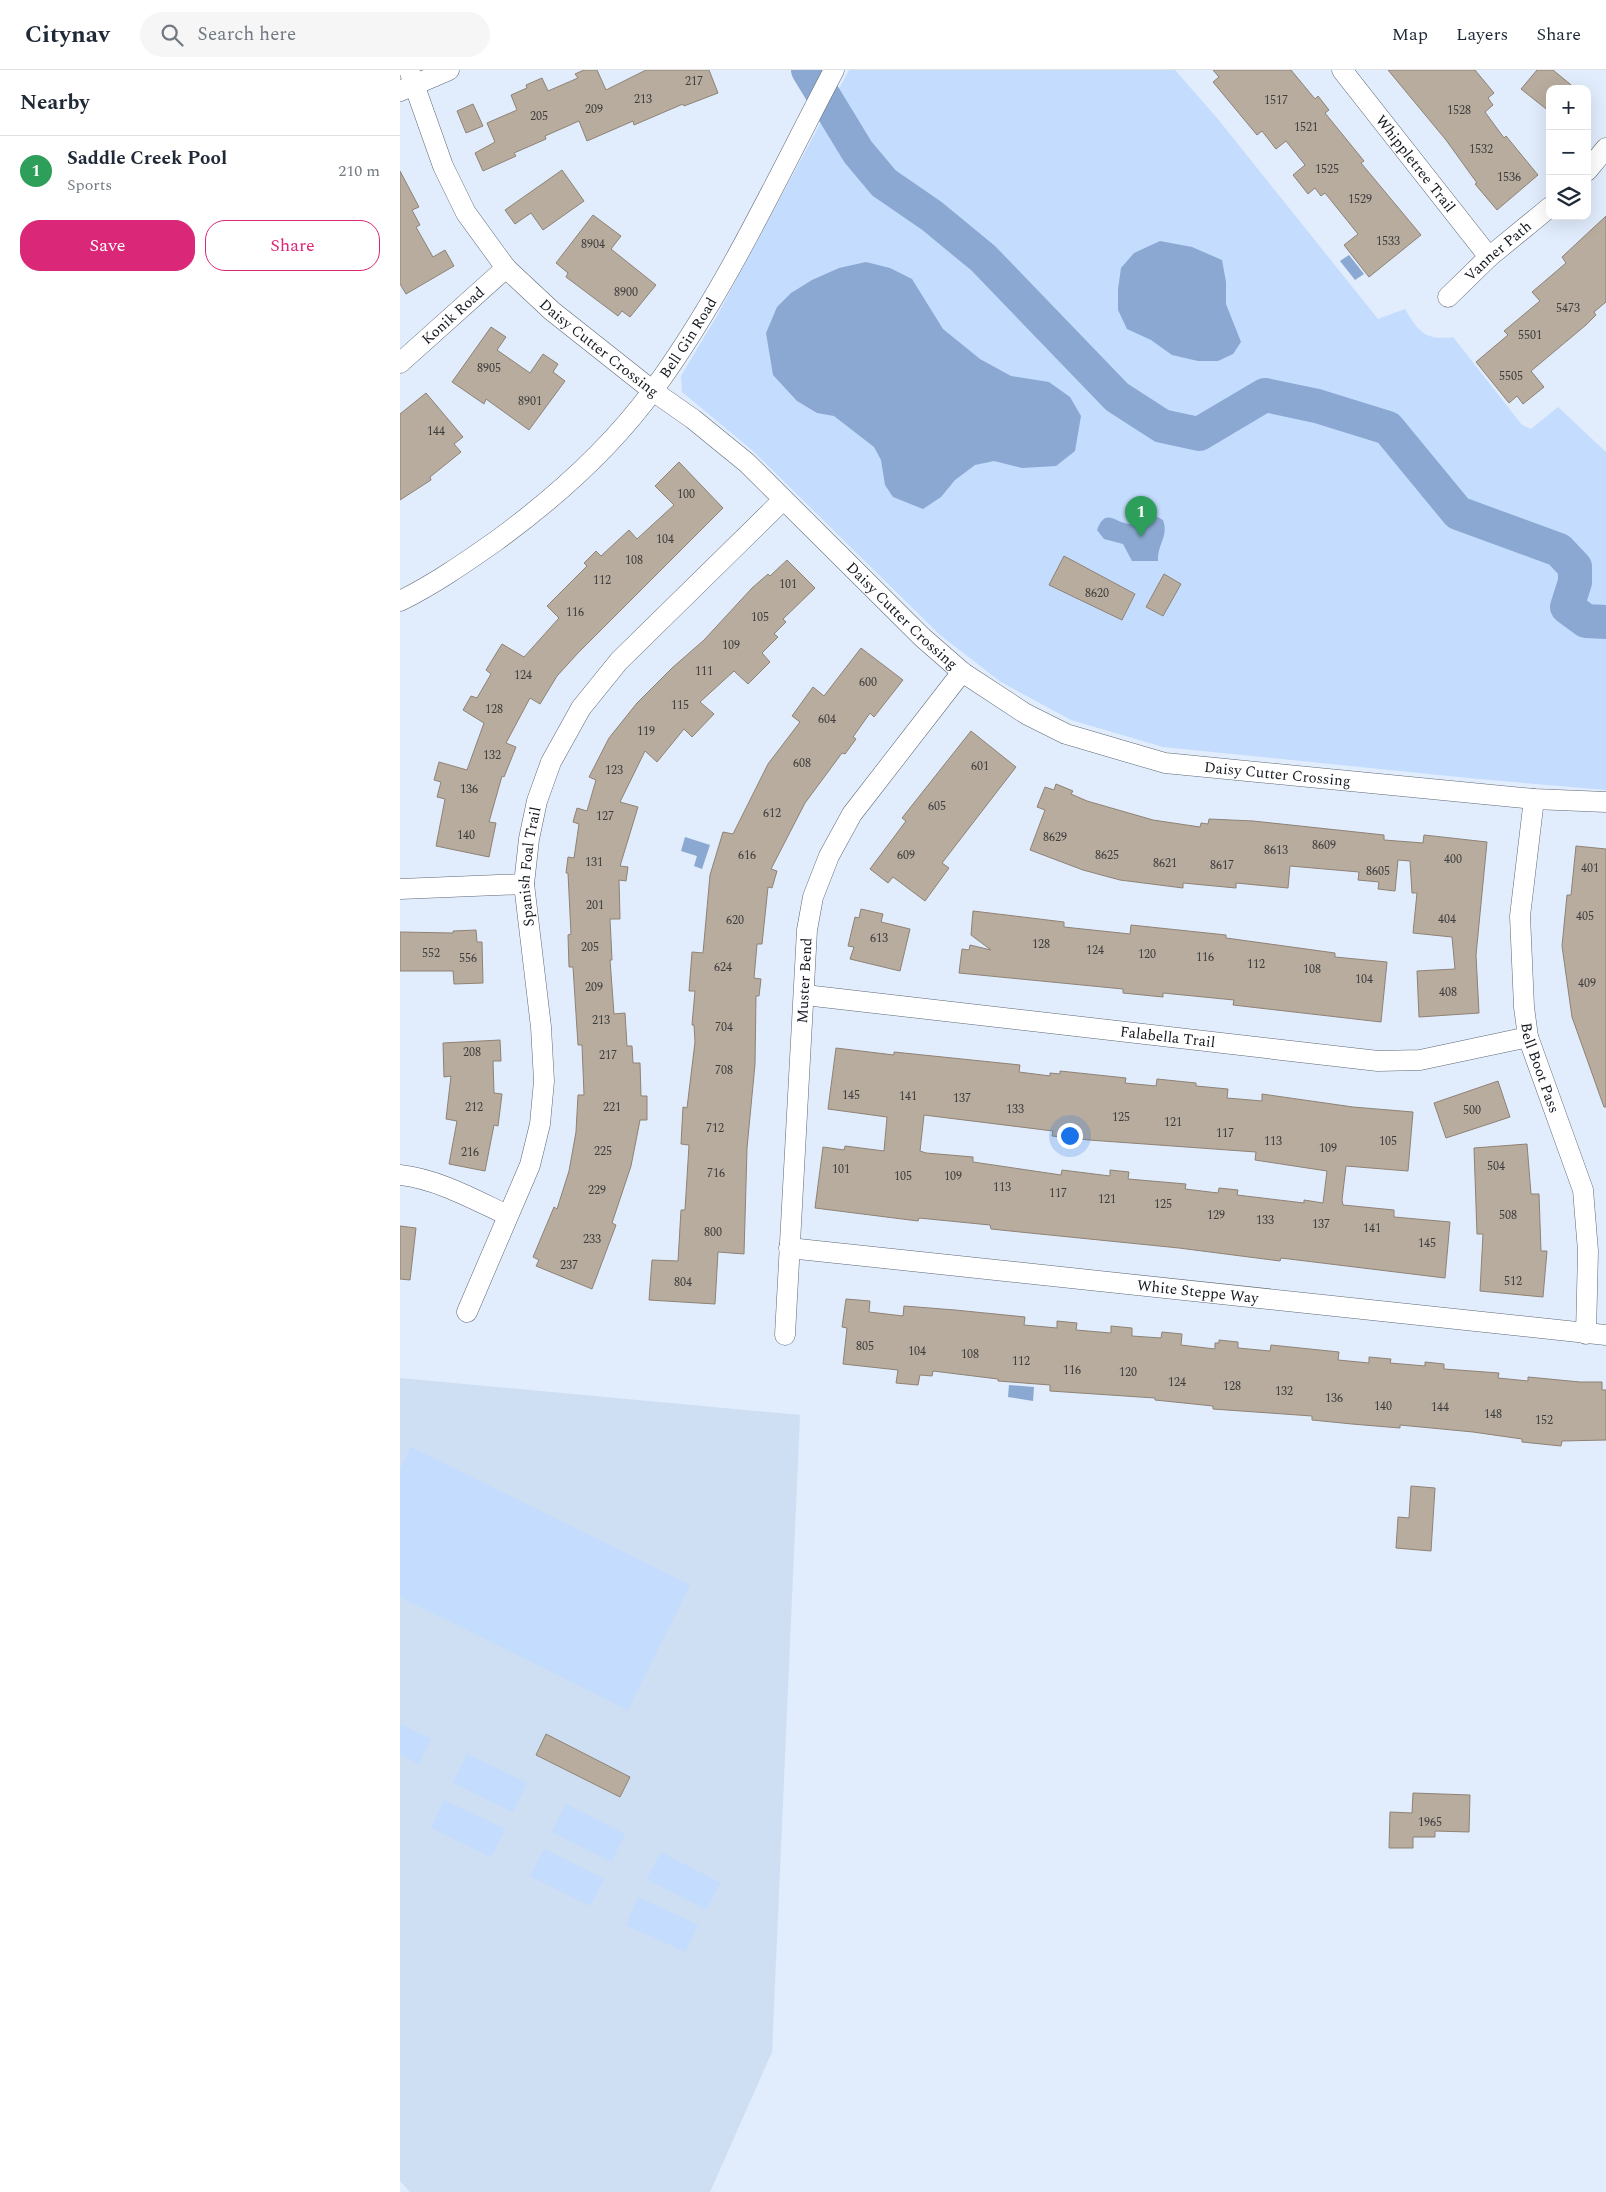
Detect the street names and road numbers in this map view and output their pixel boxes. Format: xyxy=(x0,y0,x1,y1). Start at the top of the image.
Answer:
street label: Whippletree Trail xyxy=(1369,110,1461,218)
street label: Vanner Path xyxy=(1459,215,1537,287)
street label: Konik Road xyxy=(417,281,490,351)
street label: Daisy Cutter Crossing xyxy=(534,293,663,404)
street label: Bell Gin Road xyxy=(654,293,723,383)
street label: Daisy Cutter Crossing xyxy=(841,557,963,675)
street label: Daisy Cutter Crossing xyxy=(1203,756,1352,793)
street label: Spanish Foal Trail xyxy=(513,805,547,928)
street label: Muster Bend xyxy=(791,937,819,1024)
street label: Falabella Trail xyxy=(1119,1020,1216,1054)
street label: Bell Boot Pass xyxy=(1514,1021,1565,1117)
street label: White Steppe Way xyxy=(1136,1274,1260,1310)

